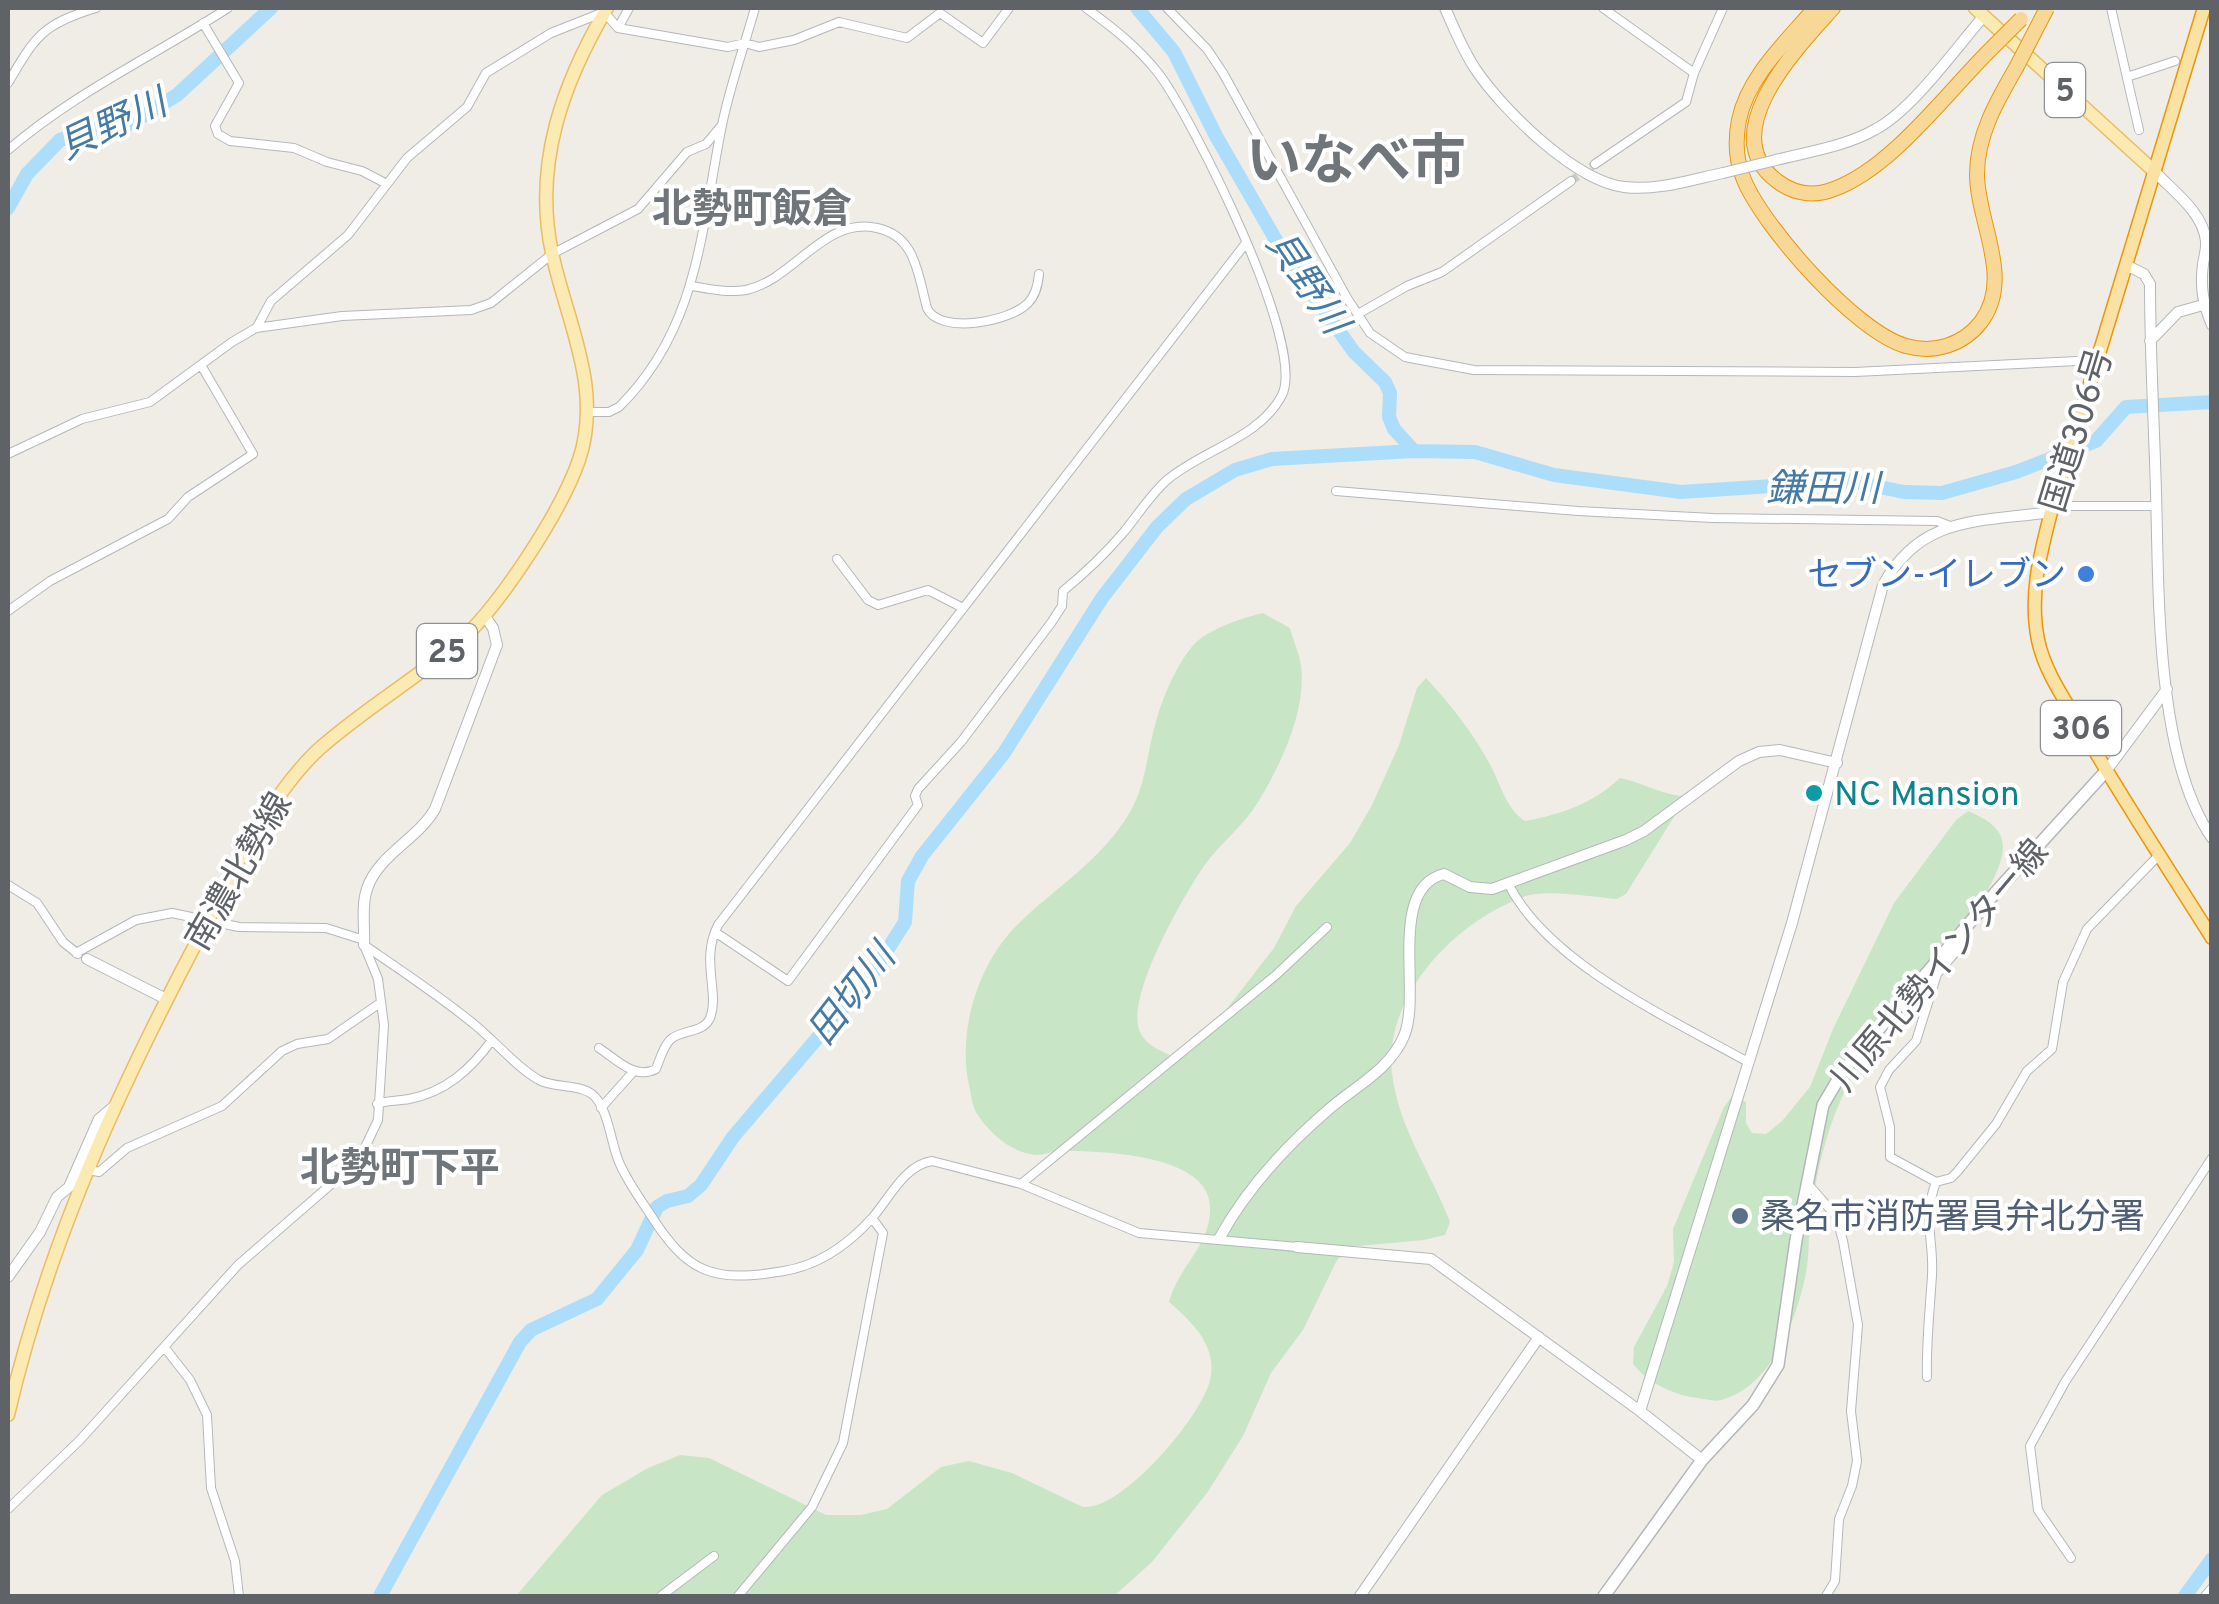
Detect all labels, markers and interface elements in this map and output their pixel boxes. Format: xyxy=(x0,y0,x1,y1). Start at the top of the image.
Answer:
road number: 5 xyxy=(2045,63,2085,117)
water label: 貝野川 xyxy=(51,79,179,173)
district label: いなべ市 xyxy=(1246,130,1466,200)
district label: 北勢町飯倉 xyxy=(652,187,852,237)
water label: 貝野川 xyxy=(1253,223,1360,348)
street label: 国道306号 xyxy=(2033,344,2125,518)
water label: 鎌田川 xyxy=(1766,467,1884,516)
place label: セブン-イレブン xyxy=(1807,555,2066,599)
marker: セブン-イレブン xyxy=(2075,563,2097,585)
road number: 25 xyxy=(417,624,477,678)
road number: 306 xyxy=(2041,701,2121,755)
place label: NC Mansion xyxy=(1834,774,2020,818)
marker: NC Mansion xyxy=(1803,782,1825,804)
street label: 南濃北勢線 xyxy=(178,786,303,959)
street label: 川原北勢インター線 xyxy=(1823,832,2059,1102)
water label: 田切川 xyxy=(799,933,911,1056)
district label: 北勢町下平 xyxy=(300,1146,500,1196)
place label: 桑名市消防署員弁北分署 xyxy=(1760,1197,2145,1241)
marker: 桑名市消防署員弁北分署 xyxy=(1729,1205,1751,1227)

